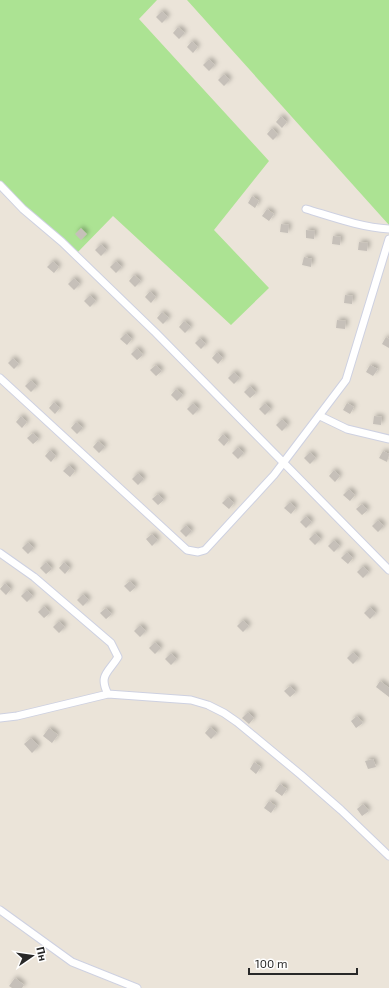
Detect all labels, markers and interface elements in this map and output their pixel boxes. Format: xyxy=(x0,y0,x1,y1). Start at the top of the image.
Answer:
north arrow xyxy=(12,936,52,976)
text: Пн xyxy=(34,945,50,962)
scale bar xyxy=(249,950,357,976)
text: 100 m xyxy=(255,956,287,970)

